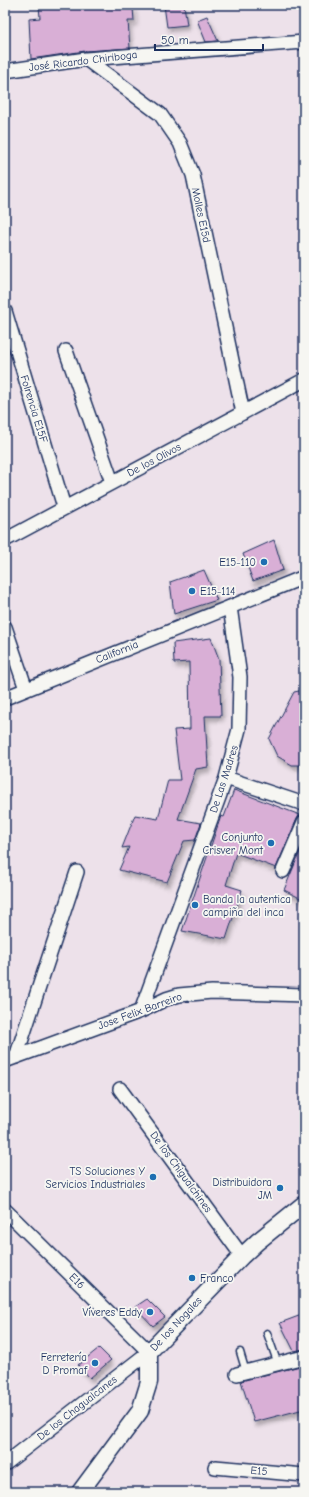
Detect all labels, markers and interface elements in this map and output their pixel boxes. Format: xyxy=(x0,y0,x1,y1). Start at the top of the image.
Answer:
scale bar xyxy=(155,26,263,52)
text: 50 m xyxy=(161,33,189,47)
street label: José Ricardo Chiriboga xyxy=(28,48,138,74)
street label: Molles E15d xyxy=(189,186,213,244)
street label: Folrencia E15F xyxy=(18,374,51,445)
street label: De los Olivos xyxy=(125,440,184,480)
place label: E15-110 xyxy=(219,556,256,569)
marker: E15-110 xyxy=(259,557,269,567)
place label: E15-114 xyxy=(200,585,235,598)
marker: E15-114 xyxy=(187,586,197,596)
street label: California xyxy=(94,638,140,666)
street label: De Las Madres xyxy=(207,743,241,814)
place label: Conjunto Crisver Mont xyxy=(203,831,264,857)
marker: Conjunto Crisver Mont xyxy=(266,838,276,848)
place label: Banda la autentica campiña del inca xyxy=(203,893,291,919)
marker: Banda la autentica campiña del inca xyxy=(190,900,200,910)
street label: Jose Felix Barreiro xyxy=(96,990,184,1032)
street label: De los Chigualchines xyxy=(147,1129,215,1215)
place label: TS Soluciones Y Servicios Industriales xyxy=(46,1165,145,1191)
marker: TS Soluciones Y Servicios Industriales xyxy=(148,1172,158,1182)
place label: Distribuidora JM xyxy=(213,1176,272,1202)
marker: Distribuidora JM xyxy=(275,1183,285,1193)
street label: E16 xyxy=(66,1270,88,1292)
place label: Franco xyxy=(200,1272,234,1285)
marker: Franco xyxy=(187,1273,197,1283)
street label: De los Nogales xyxy=(148,1294,205,1354)
place label: Víveres Eddy xyxy=(83,1306,142,1319)
marker: Víveres Eddy xyxy=(145,1307,155,1317)
place label: Ferretería D Promaf xyxy=(41,1351,88,1377)
marker: Ferretería D Promaf xyxy=(90,1358,100,1368)
street label: De los Chagualcanes xyxy=(35,1373,120,1443)
street label: E15 xyxy=(250,1464,268,1478)

